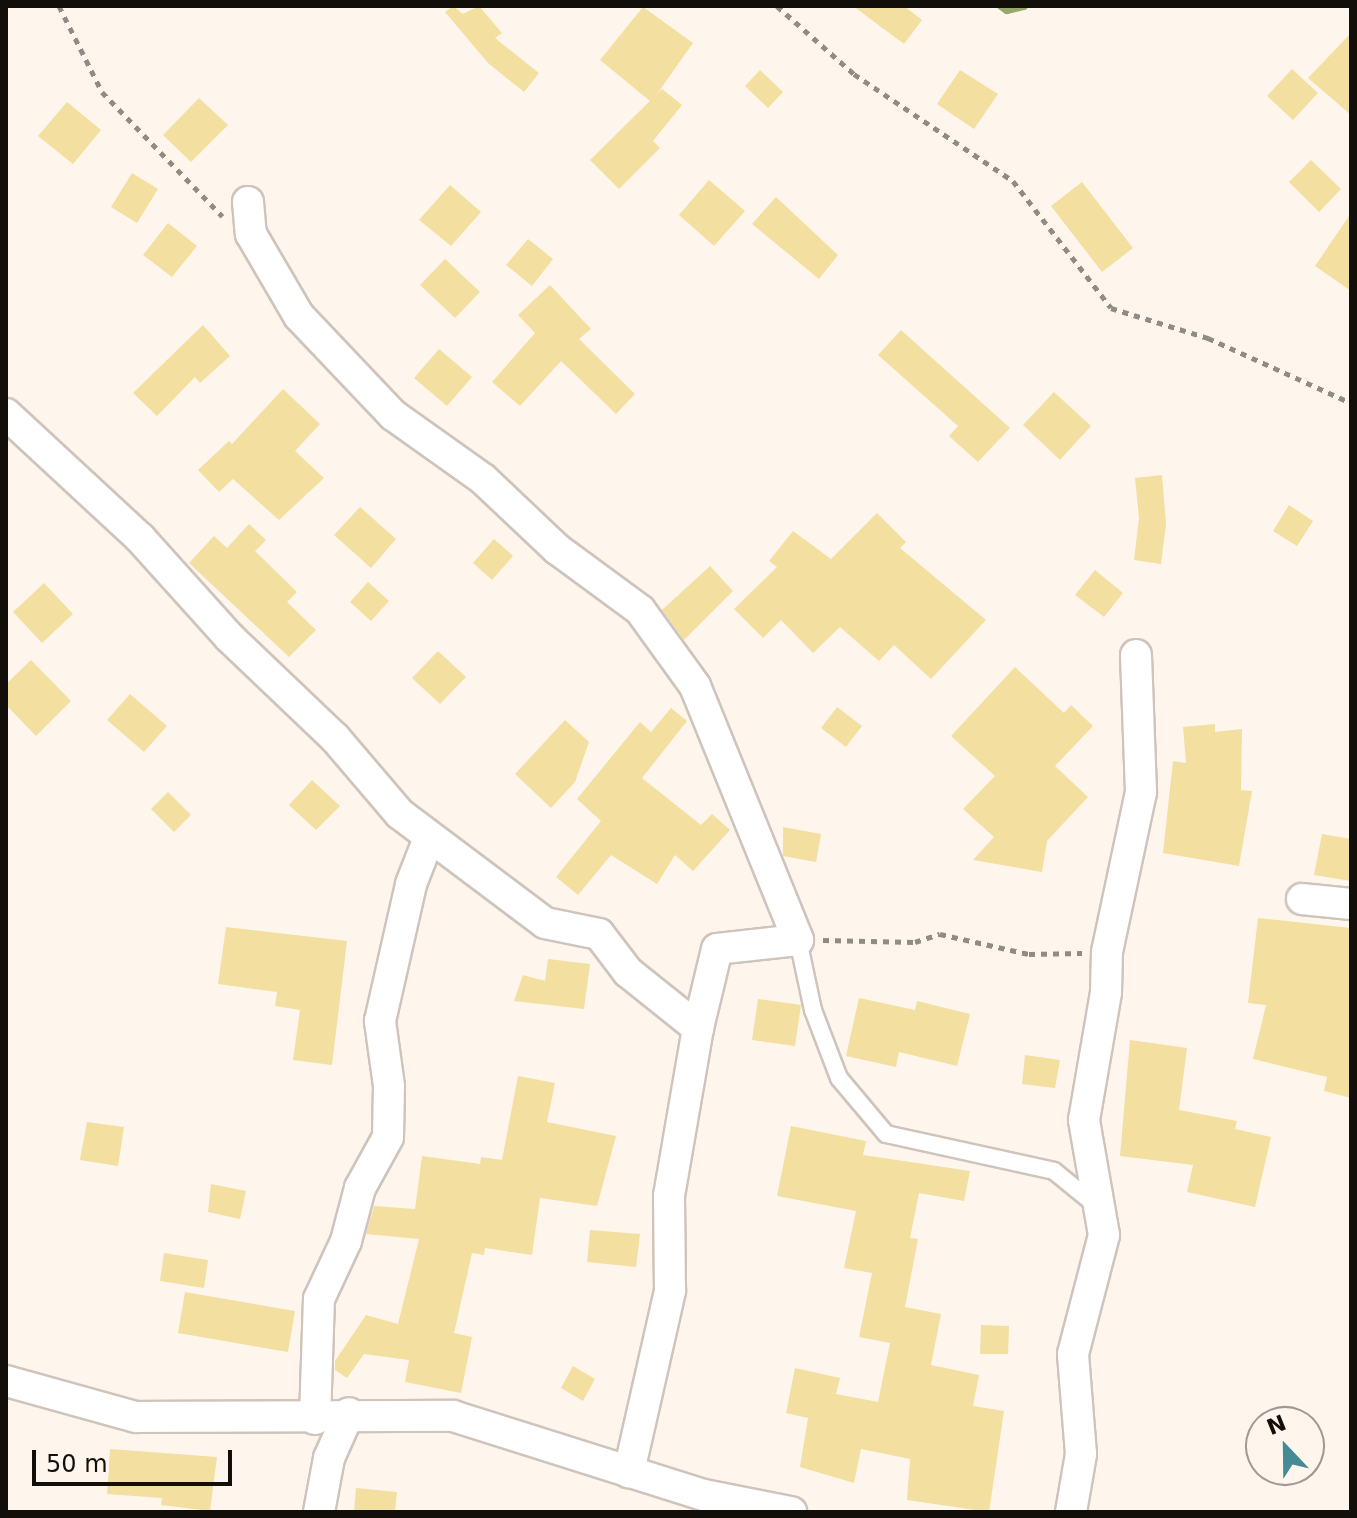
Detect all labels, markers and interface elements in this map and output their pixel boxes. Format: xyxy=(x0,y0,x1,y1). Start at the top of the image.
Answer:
north arrow xyxy=(1245,1406,1325,1486)
text: N xyxy=(1263,1410,1290,1440)
scale bar xyxy=(36,1434,236,1484)
text: 50 m xyxy=(46,1450,108,1478)

